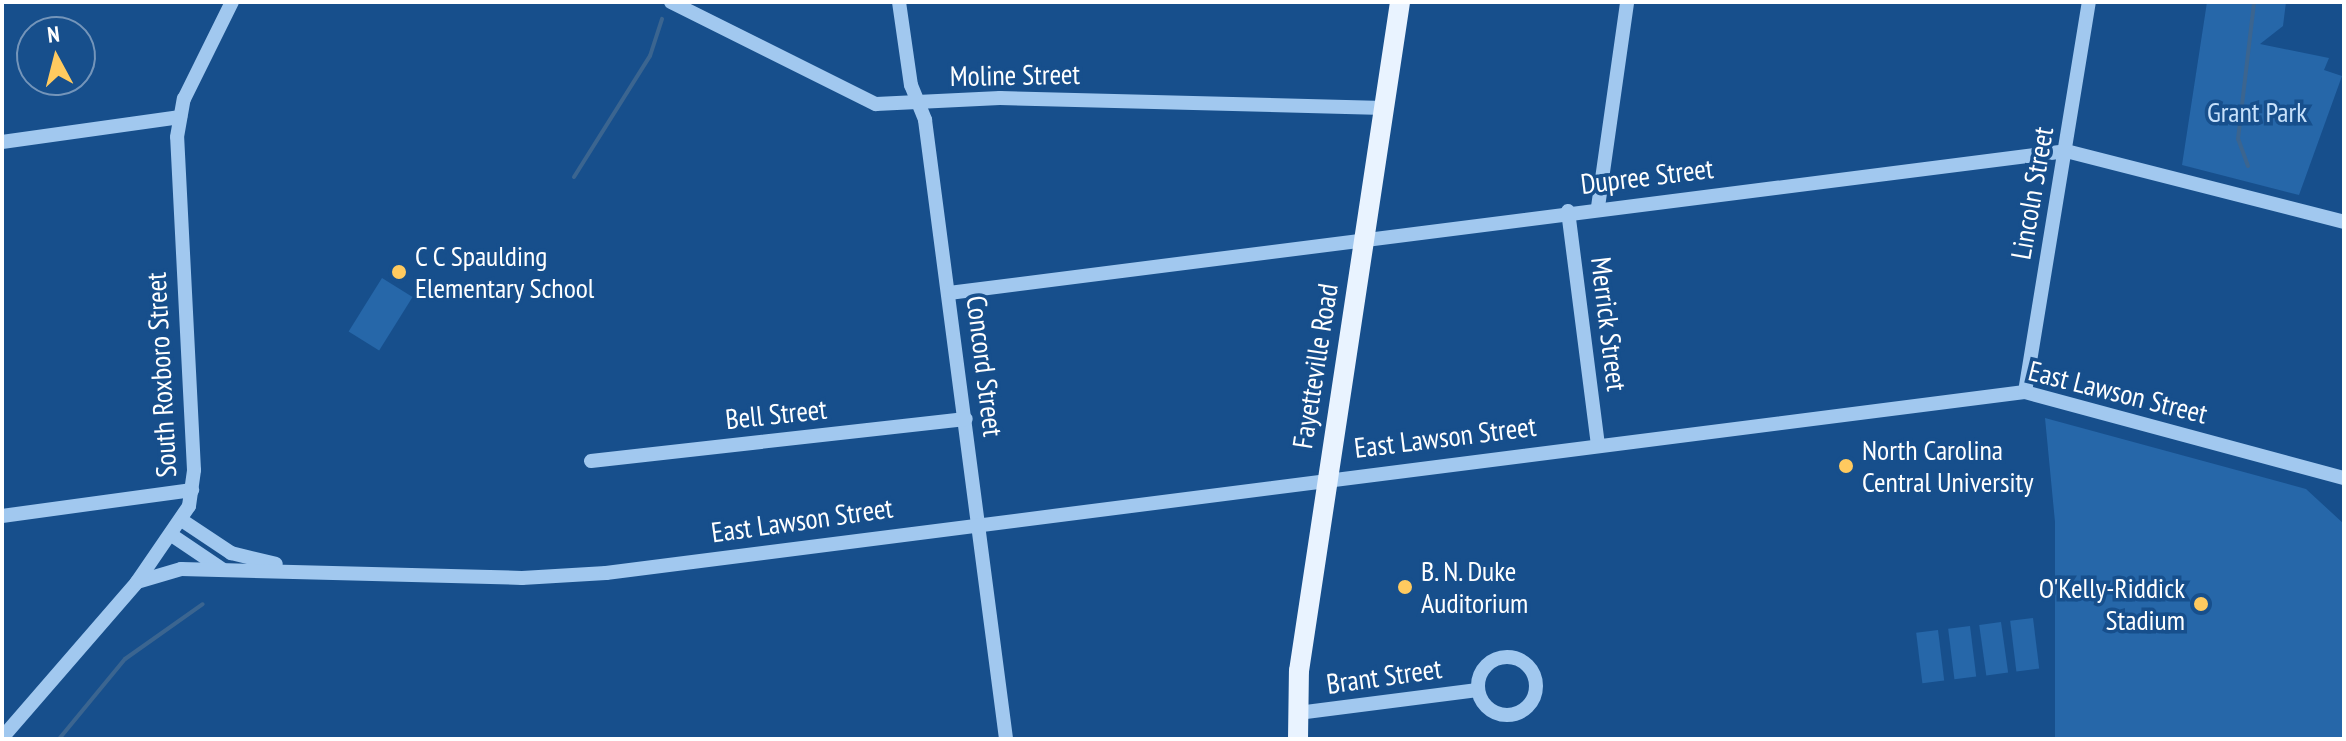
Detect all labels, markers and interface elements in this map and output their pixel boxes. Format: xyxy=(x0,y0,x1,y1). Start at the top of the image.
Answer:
north arrow xyxy=(16,16,96,96)
text: N xyxy=(46,20,61,49)
street label: Moline Street xyxy=(950,57,1080,93)
park label: Grant Park xyxy=(2207,95,2307,129)
street label: Lincoln Street xyxy=(2004,124,2060,262)
street label: Dupree Street xyxy=(1579,151,1715,201)
place label: C C Spaulding Elementary School xyxy=(415,239,595,305)
street label: Merrick Street xyxy=(1584,255,1634,393)
marker: C C Spaulding Elementary School xyxy=(390,263,408,281)
street label: South Roxboro Street xyxy=(139,271,183,479)
street label: Fayetteville Road xyxy=(1285,281,1345,451)
street label: Concord Street xyxy=(960,294,1010,438)
street label: East Lawson Street xyxy=(2025,354,2211,430)
street label: Bell Street xyxy=(724,392,828,436)
street label: East Lawson Street xyxy=(1352,409,1538,465)
place label: North Carolina Central University xyxy=(1862,433,2034,499)
marker: North Carolina Central University xyxy=(1837,457,1855,475)
street label: East Lawson Street xyxy=(709,491,895,549)
place label: B. N. Duke Auditorium xyxy=(1421,554,1528,620)
place label: O'Kelly-Riddick Stadium xyxy=(2039,571,2185,637)
marker: B. N. Duke Auditorium xyxy=(1396,578,1414,596)
marker: O'Kelly-Riddick Stadium xyxy=(2192,595,2210,613)
street label: Brant Street xyxy=(1324,651,1444,701)

